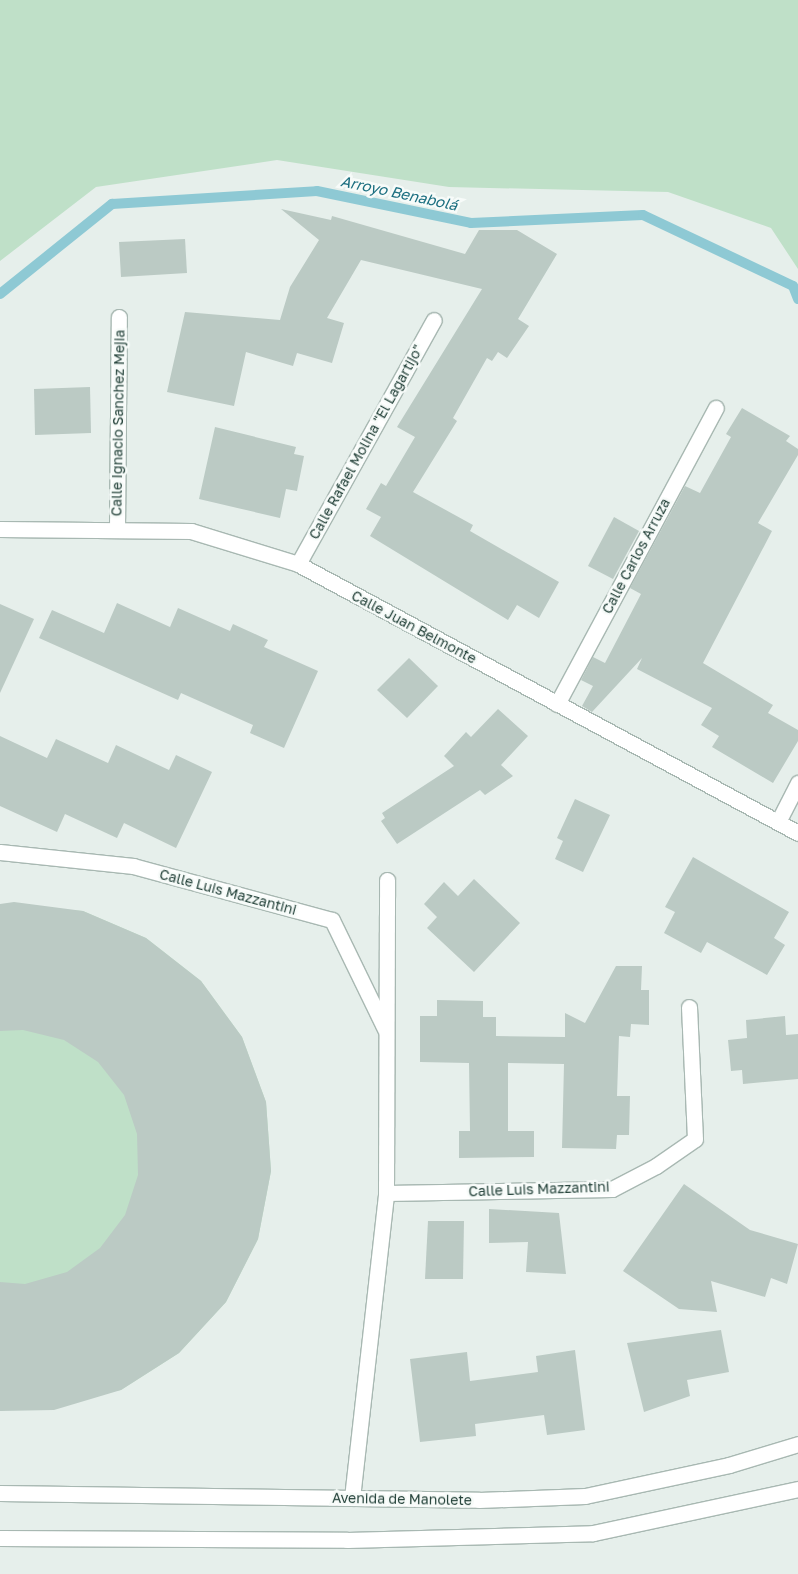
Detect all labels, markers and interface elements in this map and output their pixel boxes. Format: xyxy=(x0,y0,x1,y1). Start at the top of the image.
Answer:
water label: Arroyo Benabolá xyxy=(339,172,459,214)
street label: Calle Ignacio Sanchez Mejia xyxy=(108,330,128,516)
street label: Calle Rafael Molina "El Lagartijo" xyxy=(305,342,427,542)
street label: Calle Carlos Arruza xyxy=(598,495,674,617)
street label: Calle Juan Belmonte xyxy=(349,587,479,667)
street label: Calle Luis Mazzantini xyxy=(158,866,298,918)
street label: Calle Luis Mazzantini xyxy=(468,1178,610,1200)
street label: Avenida de Manolete xyxy=(332,1489,472,1509)

